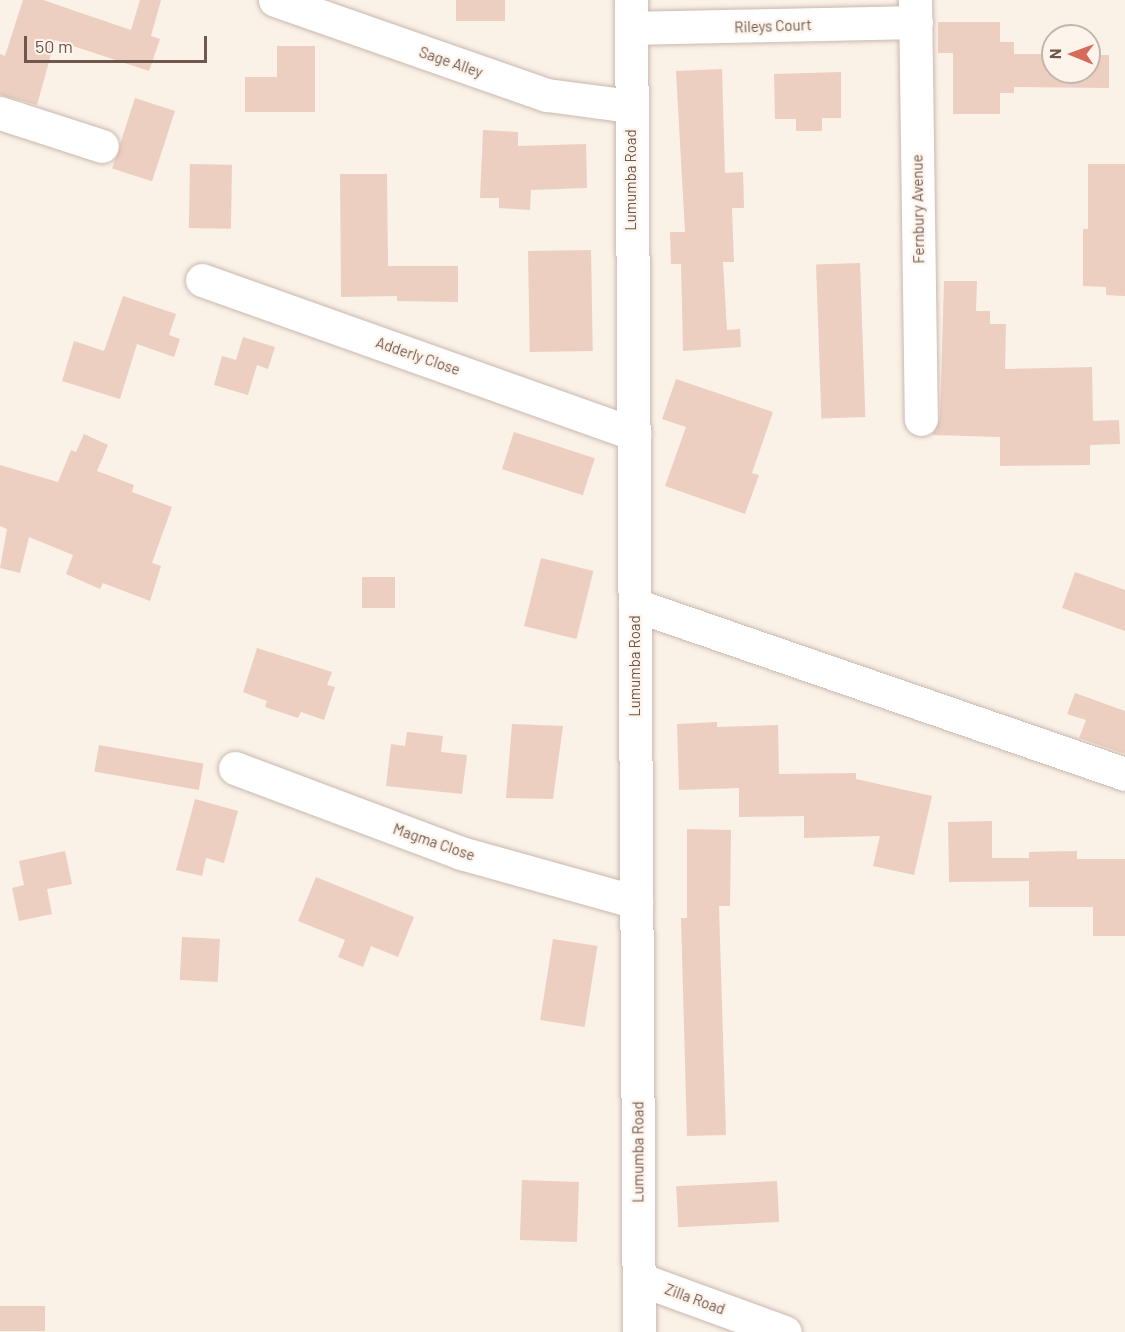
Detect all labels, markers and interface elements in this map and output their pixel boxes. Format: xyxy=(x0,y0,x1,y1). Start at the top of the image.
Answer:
street label: Rileys Court xyxy=(734,16,812,36)
scale bar xyxy=(27,24,210,62)
north arrow xyxy=(1041,24,1101,84)
text: 50 m xyxy=(35,35,73,57)
street label: Sage Alley xyxy=(417,43,485,81)
text: N xyxy=(1045,48,1064,59)
street label: Lumumba Road xyxy=(622,129,640,231)
street label: Fernbury Avenue xyxy=(908,154,928,264)
street label: Adderly Close xyxy=(373,333,463,379)
street label: Lumumba Road xyxy=(626,615,644,717)
street label: Magma Close xyxy=(391,820,477,864)
street label: Lumumba Road xyxy=(629,1101,647,1203)
street label: Zilla Road xyxy=(662,1280,728,1318)

